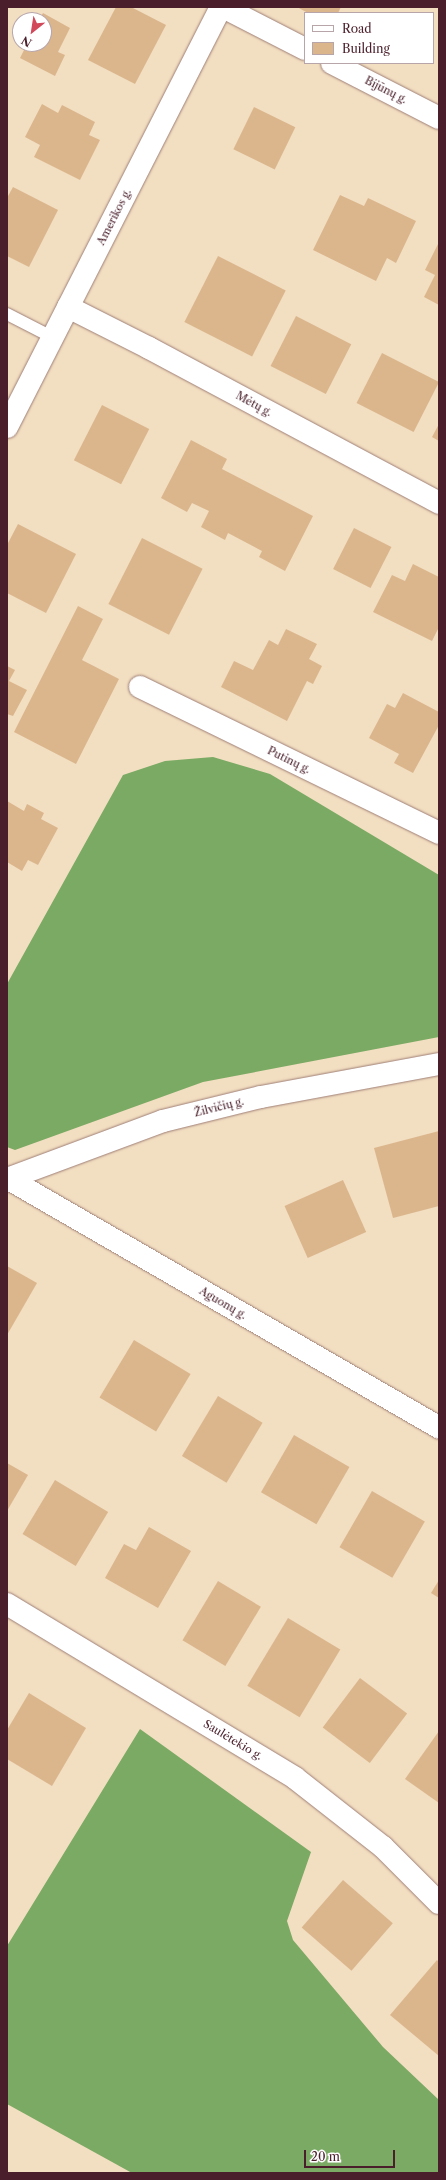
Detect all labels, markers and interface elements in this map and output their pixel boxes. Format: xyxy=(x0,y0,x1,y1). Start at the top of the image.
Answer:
north arrow xyxy=(12,12,52,52)
legend xyxy=(304,12,434,64)
text: Road xyxy=(342,21,372,36)
text: N xyxy=(19,33,34,50)
text: Building xyxy=(342,41,390,56)
street label: Bijūnų g. xyxy=(363,74,409,106)
street label: Amerikos g. xyxy=(94,187,134,247)
street label: Mėtų g. xyxy=(234,389,274,419)
street label: Putinų g. xyxy=(265,744,313,776)
street label: Žilvičių g. xyxy=(193,1094,245,1120)
street label: Aguonų g. xyxy=(197,1284,249,1322)
street label: Saulėtekio g. xyxy=(201,1717,265,1763)
scale bar xyxy=(306,2142,397,2168)
text: 20 m xyxy=(311,2149,340,2164)

